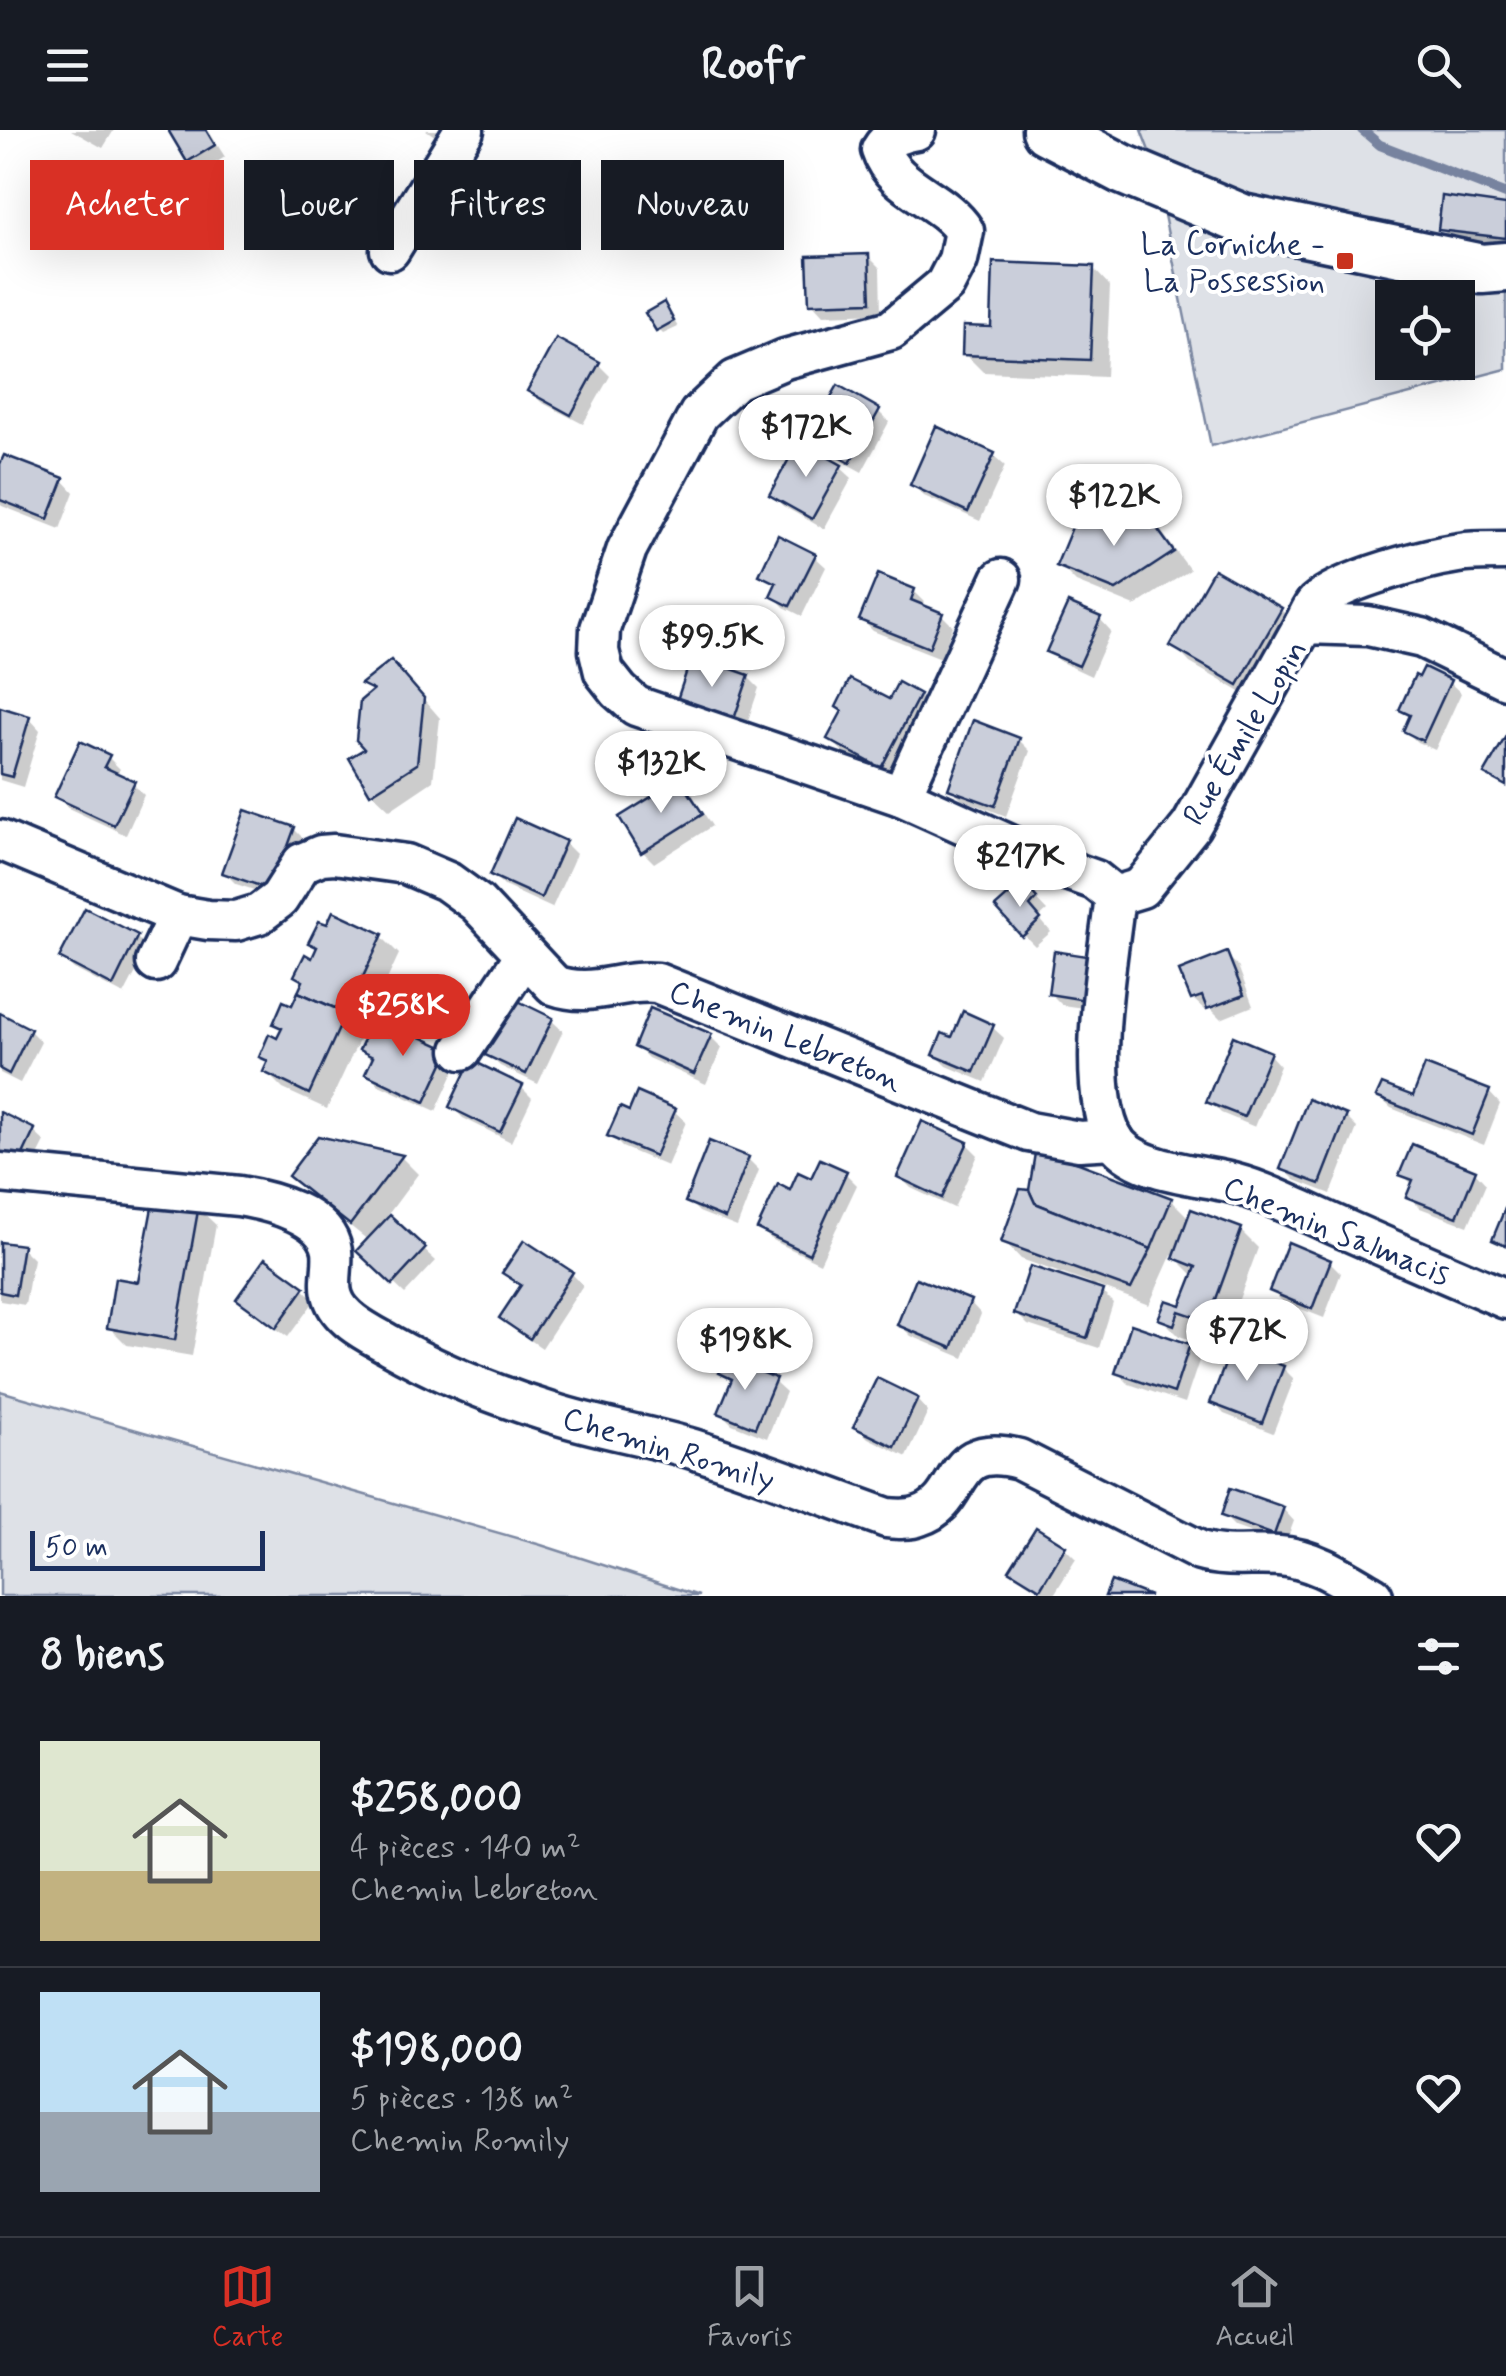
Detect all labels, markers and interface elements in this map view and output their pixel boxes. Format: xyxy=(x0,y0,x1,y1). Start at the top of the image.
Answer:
text: Roofr xyxy=(701,36,805,95)
icon: menu xyxy=(40,38,95,93)
icon: search xyxy=(1411,38,1466,93)
chip: Acheter xyxy=(30,160,224,250)
chip: Louer xyxy=(244,160,394,250)
chip: Filtres xyxy=(414,160,581,250)
chip: Nouveau xyxy=(601,160,784,250)
place label: La Corniche - La Possession xyxy=(1141,224,1325,303)
marker: La Corniche - La Possession xyxy=(1334,250,1356,272)
map controls xyxy=(1375,280,1475,380)
button: locate xyxy=(1375,280,1475,380)
pin: $172K xyxy=(736,395,876,480)
text: $172K xyxy=(761,406,851,448)
pin: $122K xyxy=(1044,464,1184,549)
text: $122K xyxy=(1068,475,1160,517)
pin: $99.5K xyxy=(631,605,793,690)
text: $99.5K xyxy=(661,616,763,658)
street label: Rue Émile Lopin xyxy=(1174,632,1318,834)
pin: $132K xyxy=(591,731,731,816)
text: $132K xyxy=(617,742,705,784)
pin: $217K xyxy=(950,825,1090,910)
text: $217K xyxy=(976,836,1064,878)
street label: Chemin Lebreton xyxy=(663,971,908,1103)
pin: $258K xyxy=(333,974,473,1059)
text: $258K xyxy=(357,985,449,1027)
street label: Chemin Salmacis xyxy=(1216,1167,1456,1297)
pin: $72K xyxy=(1188,1299,1306,1384)
pin: $198K xyxy=(675,1308,815,1393)
text: $72K xyxy=(1208,1310,1286,1352)
text: $198K xyxy=(699,1319,791,1361)
street label: Chemin Romily xyxy=(557,1398,780,1502)
scale bar xyxy=(30,1526,265,1570)
text: 50 m xyxy=(45,1530,108,1567)
text: 8 biens xyxy=(40,1629,164,1684)
icon: filters xyxy=(1411,1629,1466,1684)
text: $258,000 xyxy=(350,1772,522,1827)
icon: home xyxy=(120,1781,240,1901)
icon: heart xyxy=(1411,1814,1466,1869)
text: 4 pièces · 140 m² xyxy=(350,1827,581,1869)
text: Chemin Lebreton xyxy=(350,1869,598,1911)
text: $198,000 xyxy=(350,2023,523,2078)
icon: home xyxy=(120,2032,240,2152)
icon: heart xyxy=(1411,2065,1466,2120)
text: 5 pièces · 138 m² xyxy=(350,2078,573,2120)
text: Chemin Romily xyxy=(350,2120,570,2162)
tab: Carte xyxy=(212,2259,284,2356)
tab: Favoris xyxy=(707,2259,792,2356)
tab: Accueil xyxy=(1216,2259,1294,2356)

